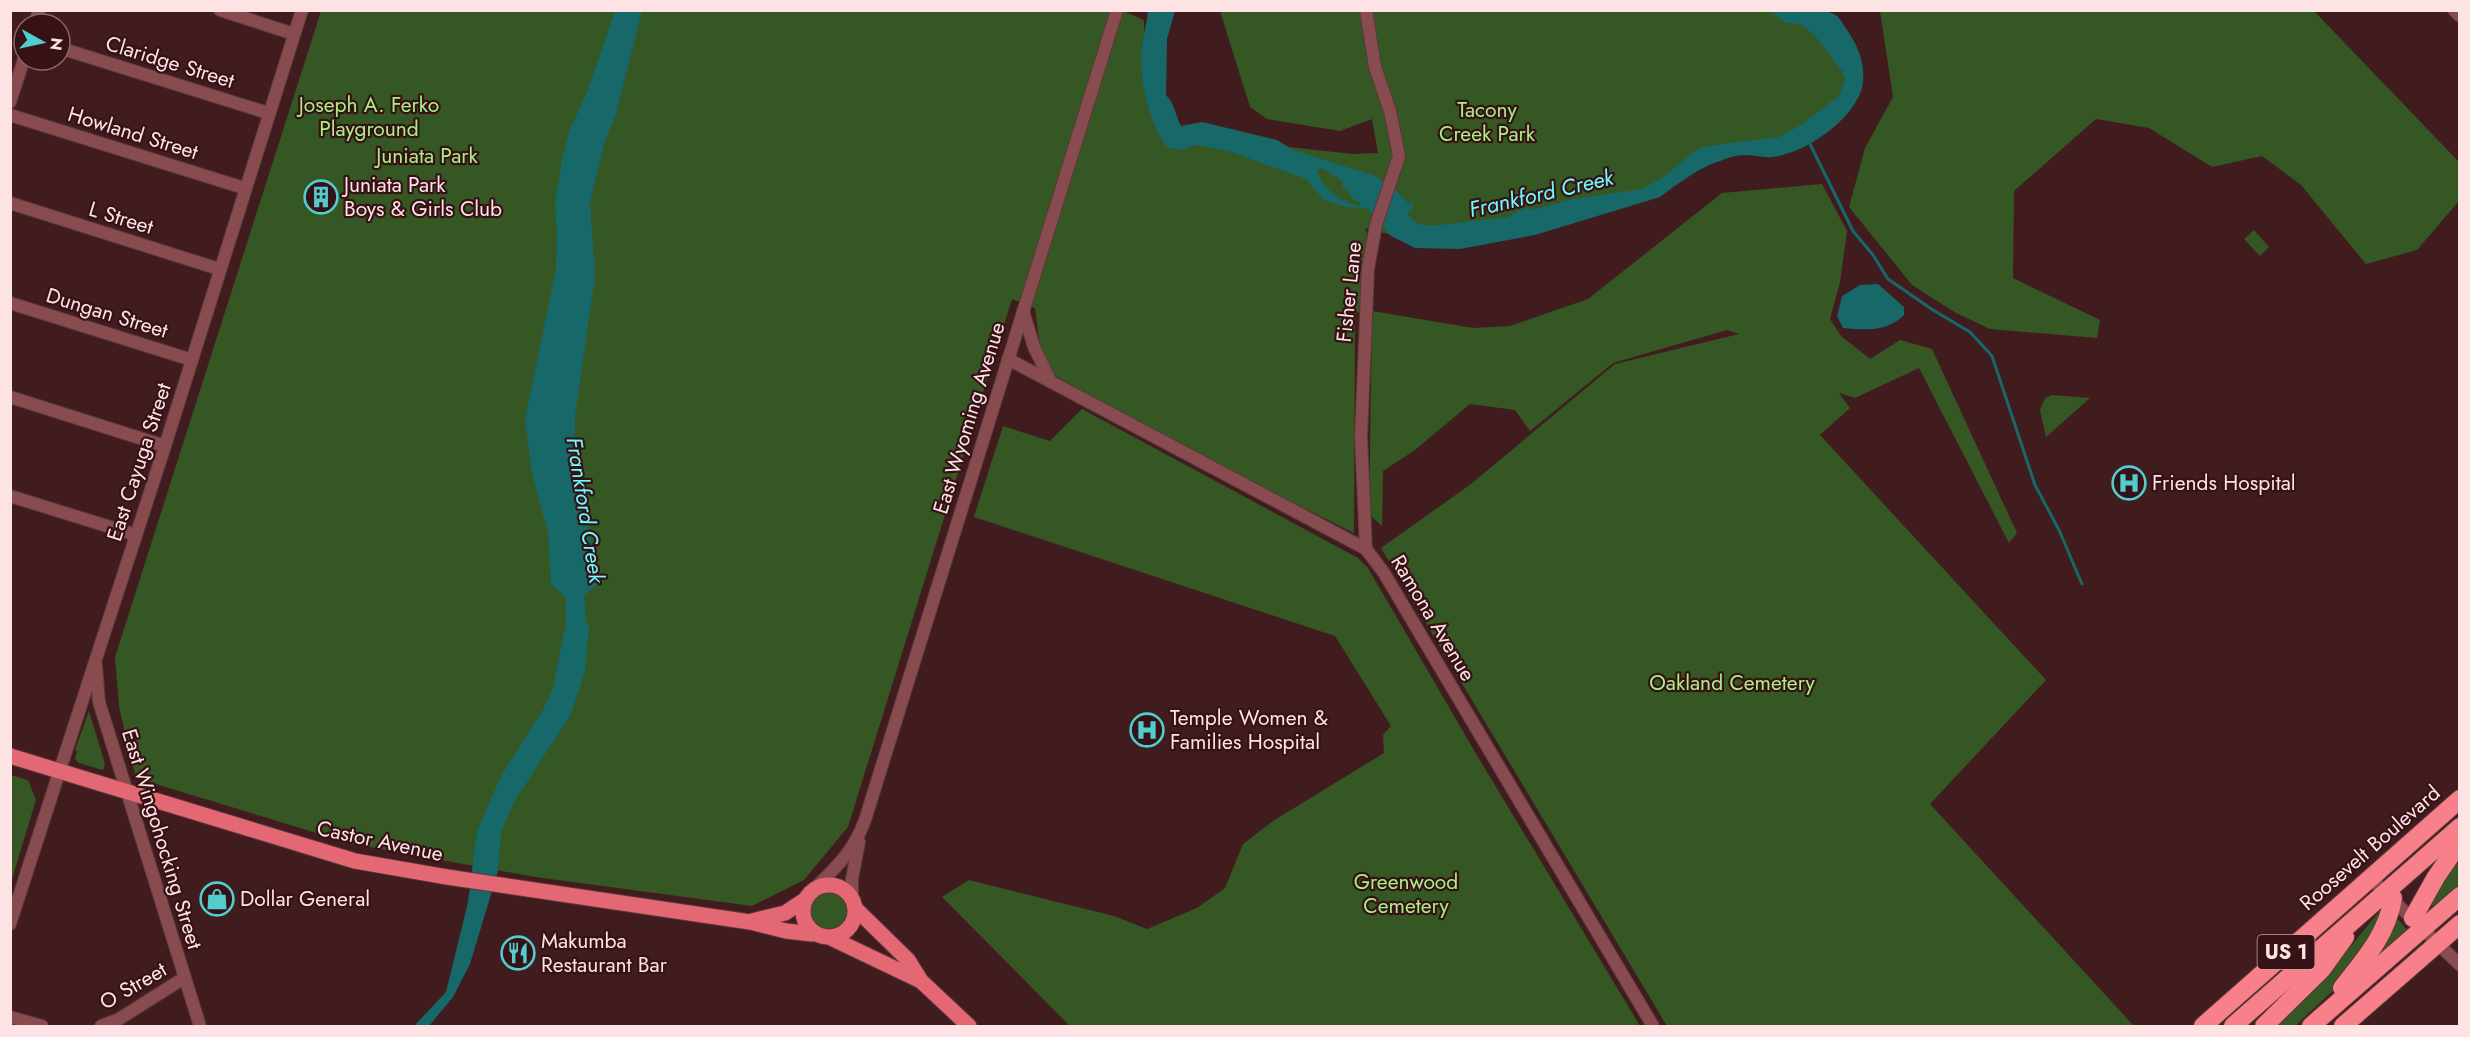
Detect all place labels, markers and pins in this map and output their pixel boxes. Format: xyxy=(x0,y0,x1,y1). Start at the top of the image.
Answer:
place label: Juniata Park Boys & Girls Club xyxy=(341,170,502,224)
building icon: Juniata Park Boys & Girls Club xyxy=(303,179,339,215)
hospital icon: Friends Hospital xyxy=(2111,465,2147,501)
place label: Friends Hospital xyxy=(2152,468,2296,498)
place label: Temple Women & Families Hospital xyxy=(1170,703,1328,757)
hospital icon: Temple Women & Families Hospital xyxy=(1129,712,1165,748)
shop icon: Dollar General xyxy=(199,881,235,917)
place label: Dollar General xyxy=(240,884,370,914)
place label: Makumba Restaurant Bar xyxy=(541,926,668,980)
restaurant icon: Makumba Restaurant Bar xyxy=(500,935,536,971)

